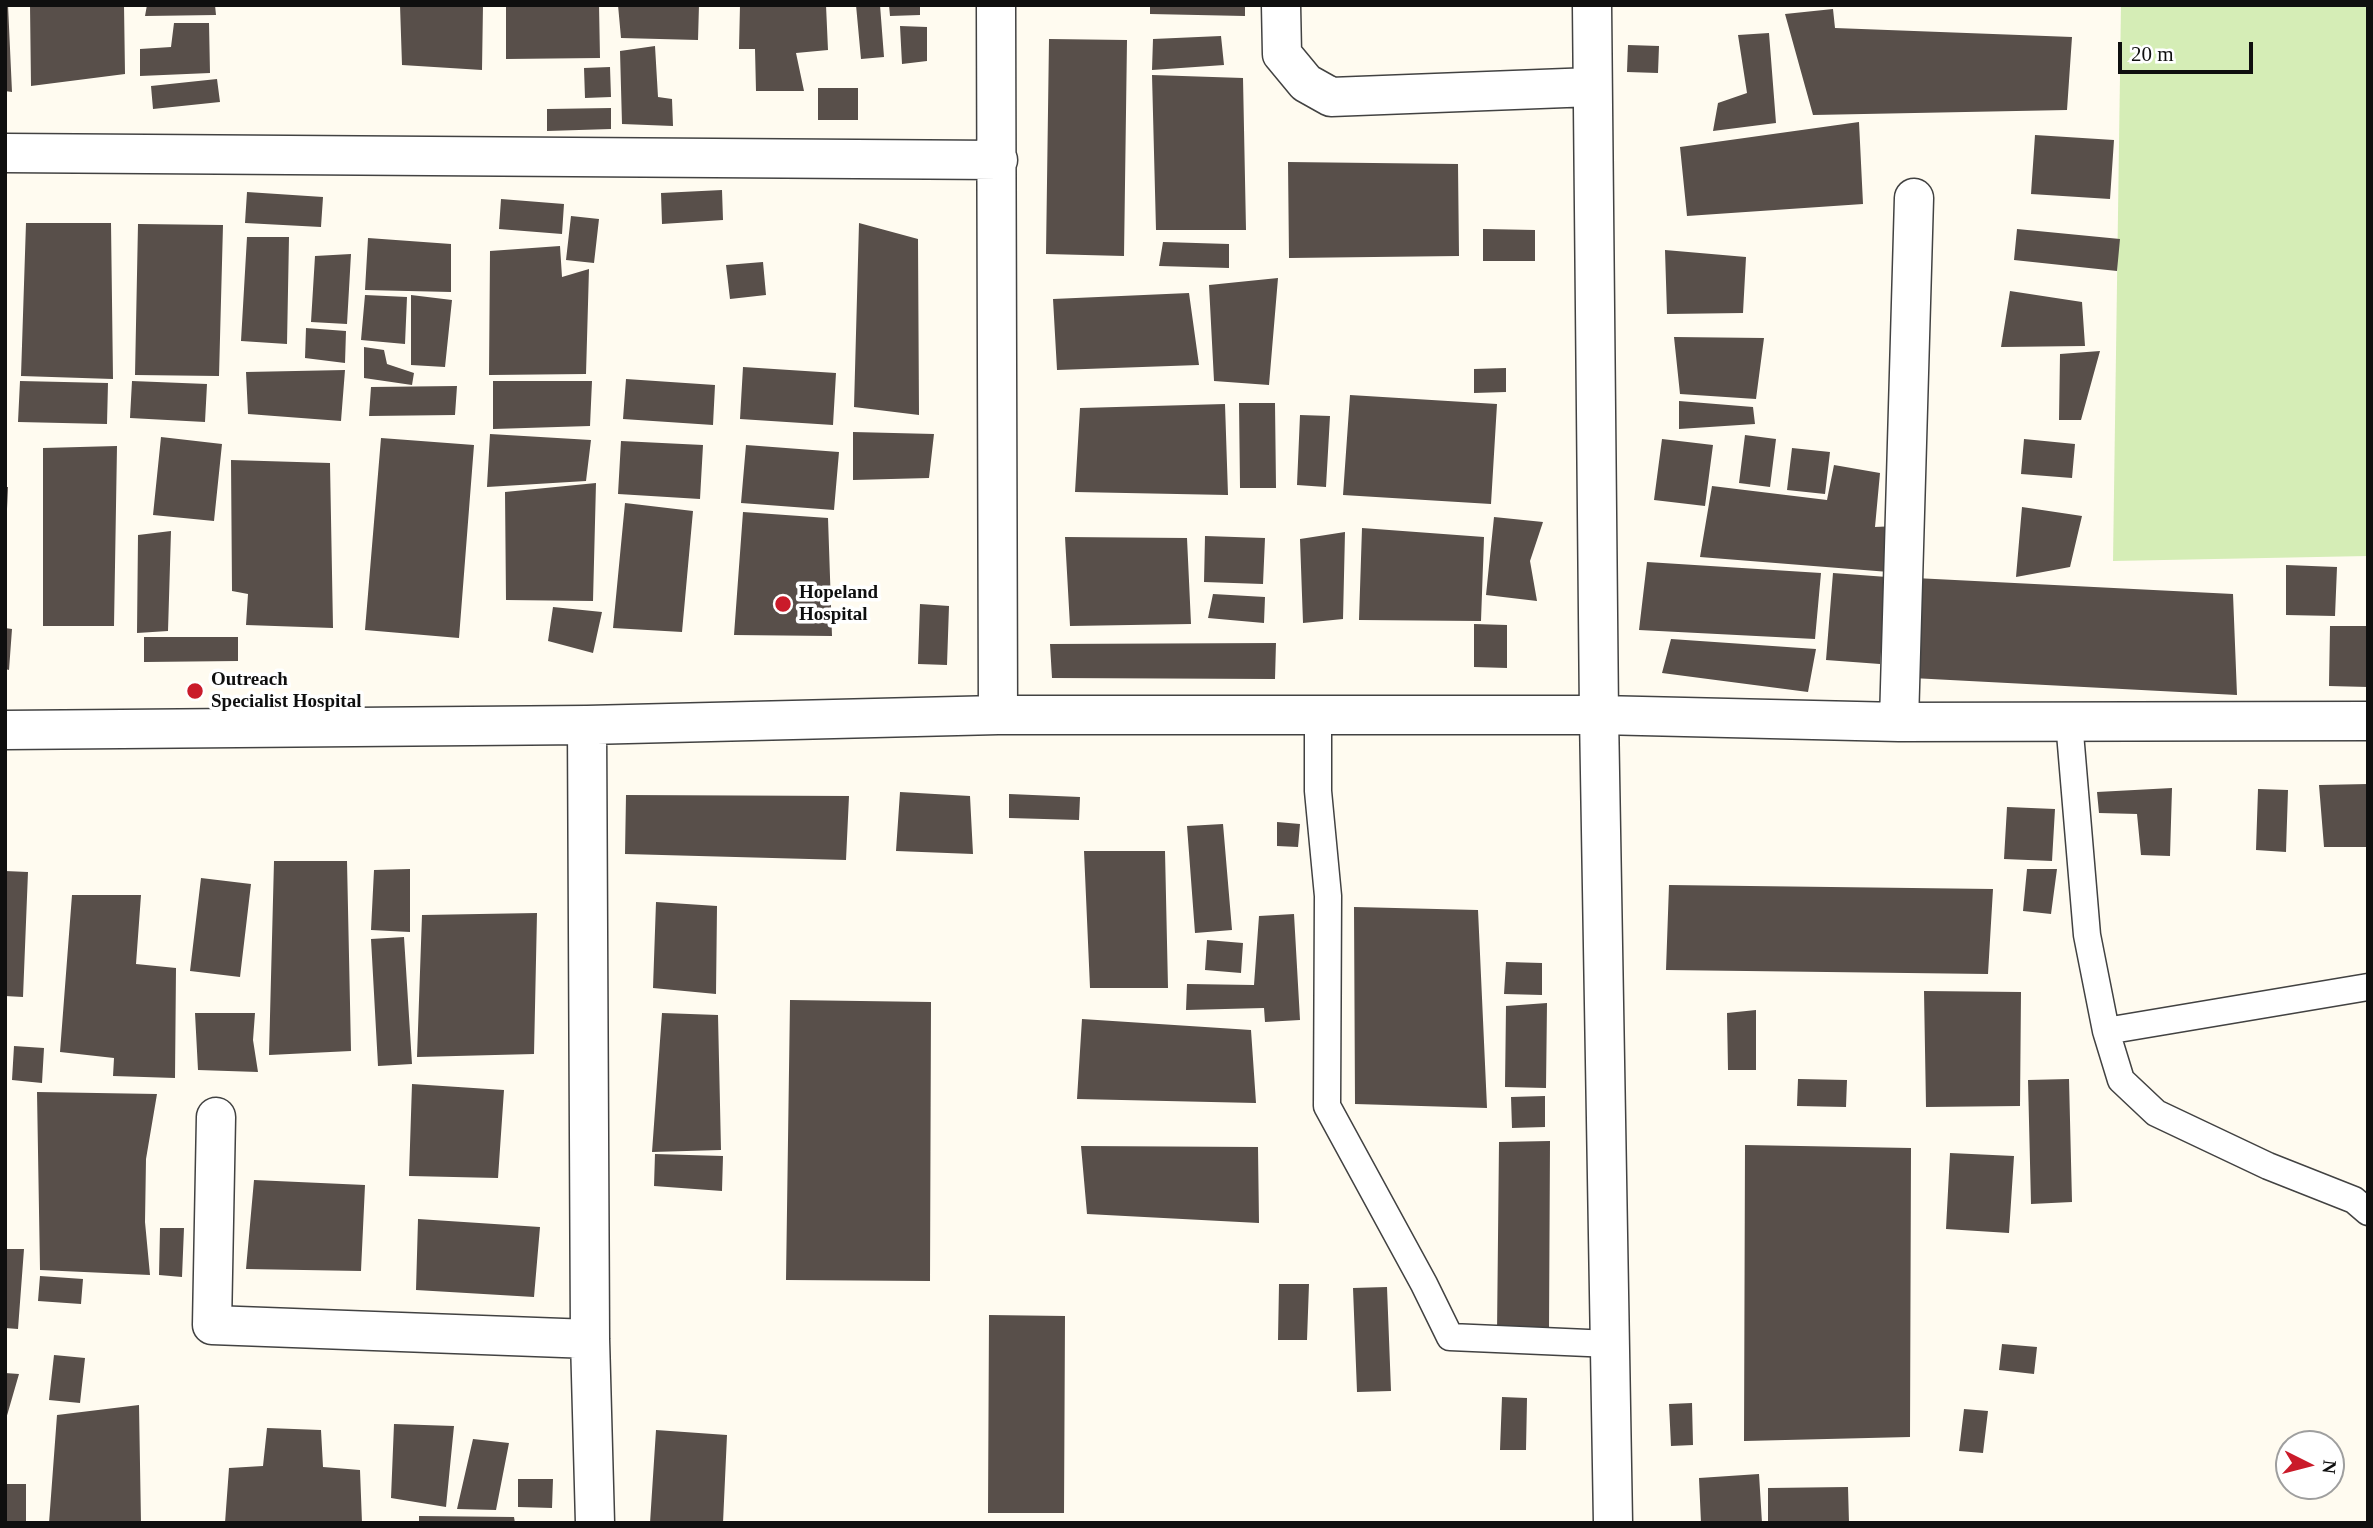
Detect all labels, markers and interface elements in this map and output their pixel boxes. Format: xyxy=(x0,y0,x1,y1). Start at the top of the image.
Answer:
scale bar xyxy=(2121,28,2256,72)
text: 20 m xyxy=(2131,42,2174,66)
place label: Hopeland Hospital xyxy=(799,582,878,626)
marker: Hopeland Hospital xyxy=(773,594,793,614)
place label: Outreach Specialist Hospital xyxy=(211,669,361,713)
marker: Outreach Specialist Hospital xyxy=(185,681,205,701)
north arrow xyxy=(2275,1430,2345,1500)
text: N xyxy=(2318,1459,2341,1475)

